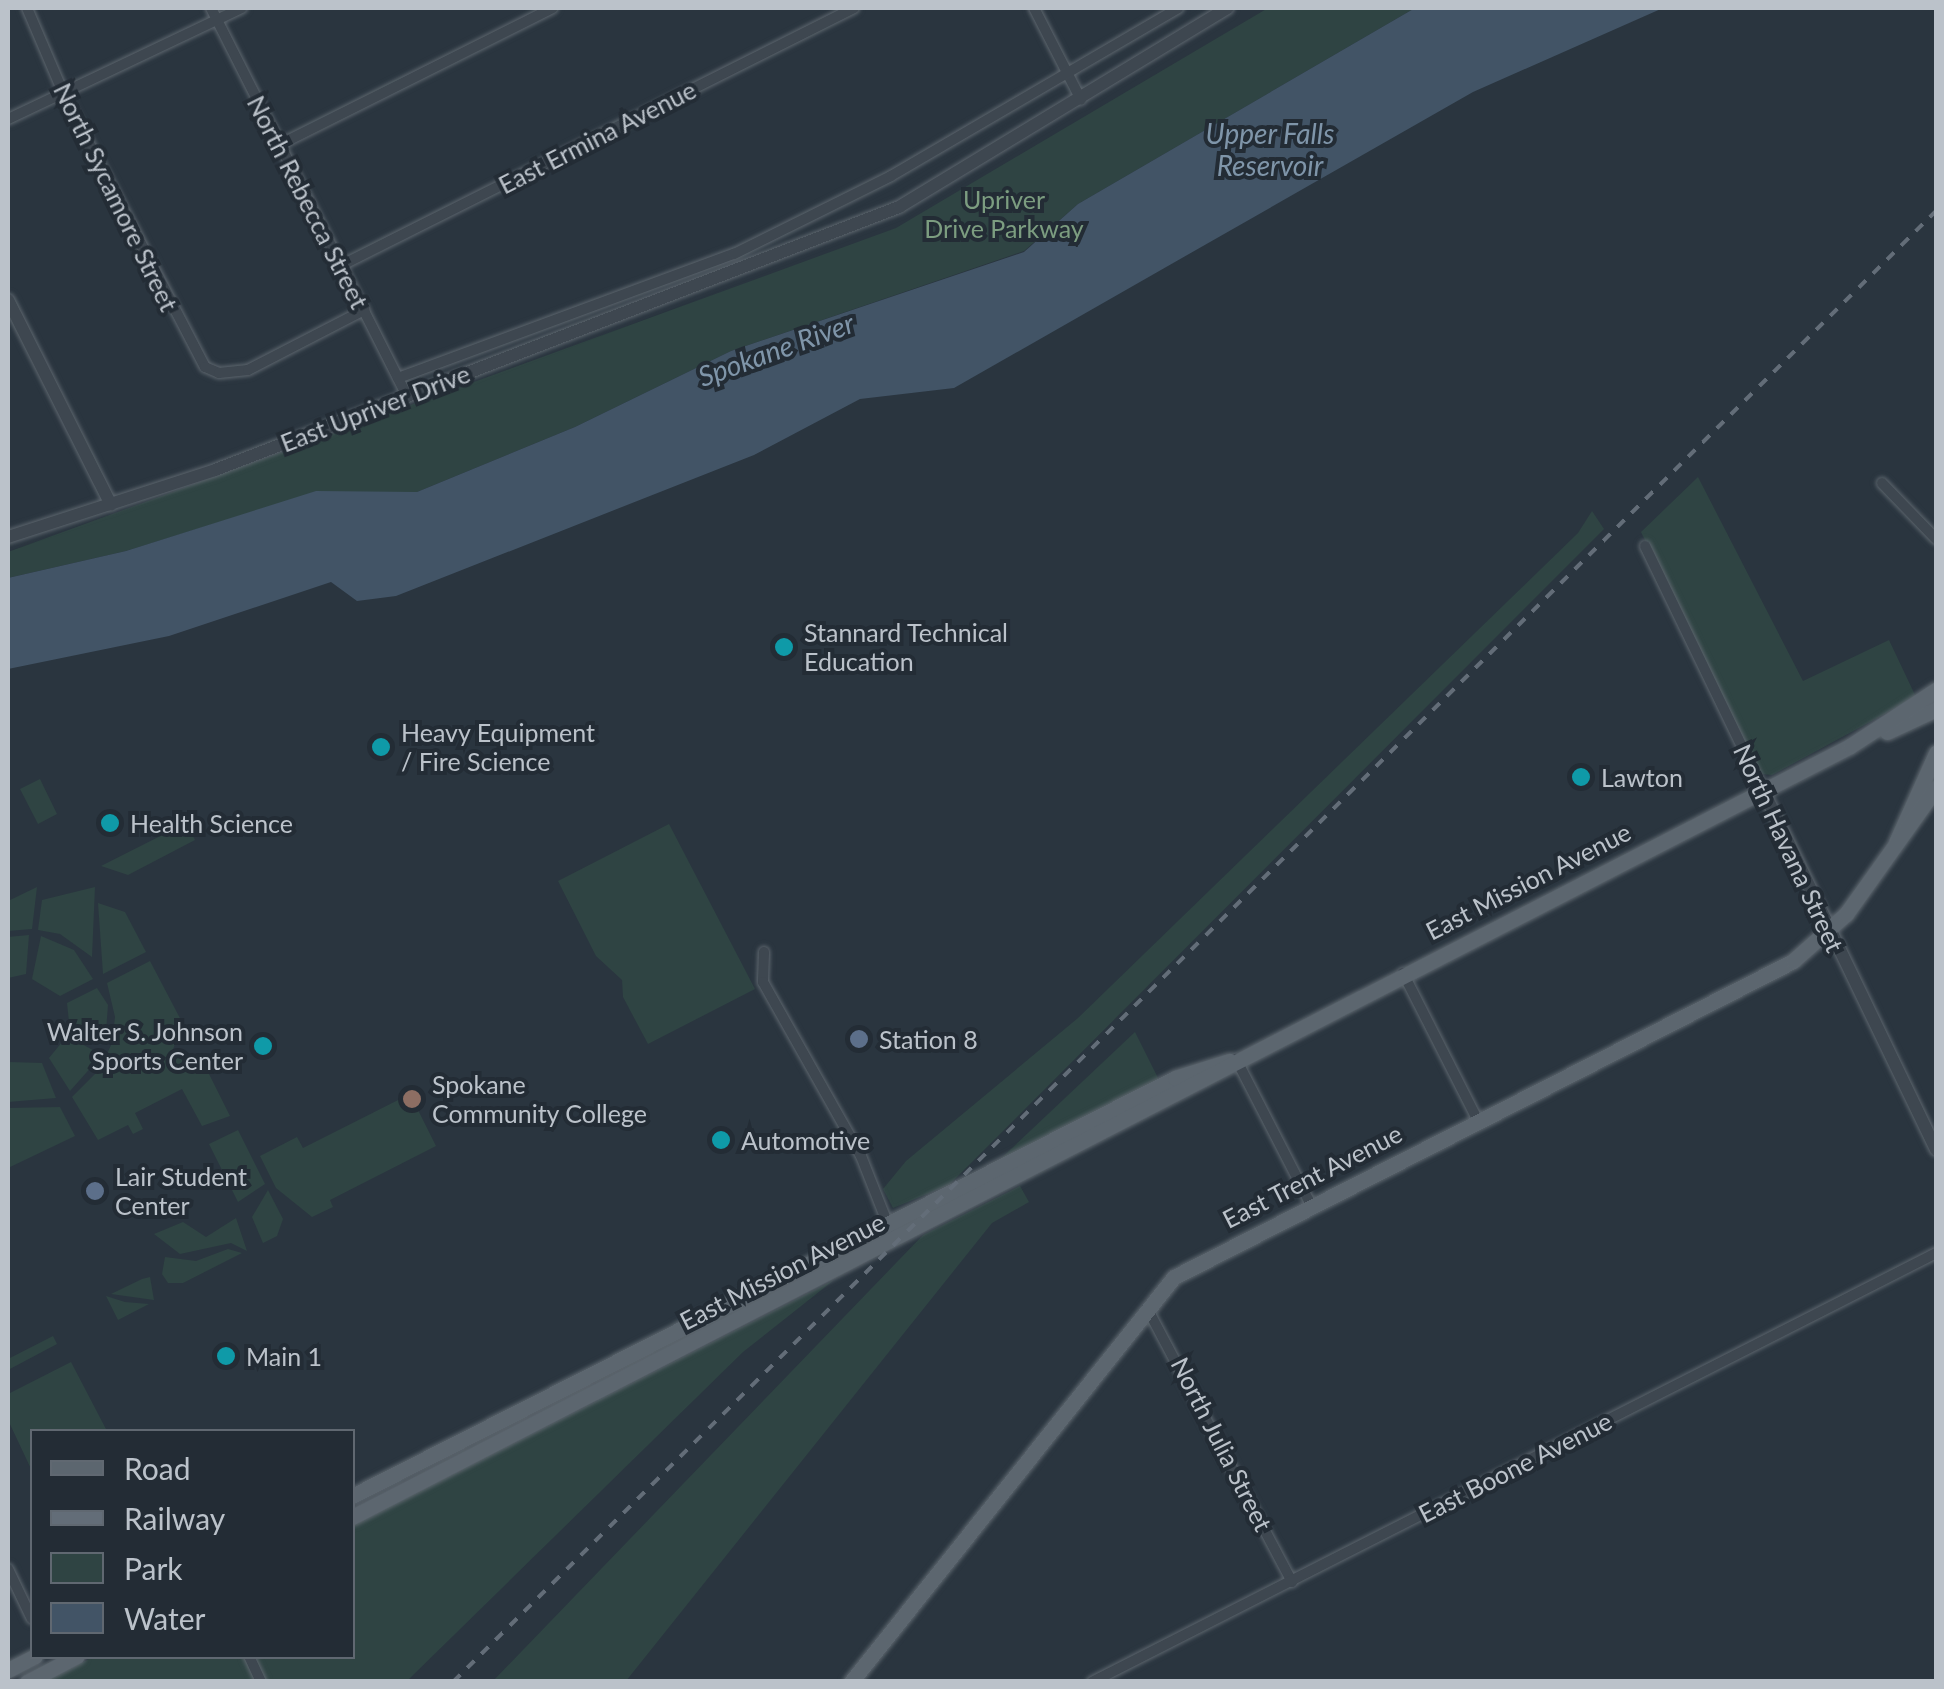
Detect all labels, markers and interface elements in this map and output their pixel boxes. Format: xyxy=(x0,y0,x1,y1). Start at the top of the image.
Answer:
street label: East Ermina Avenue xyxy=(493,74,701,200)
street label: North Sycamore Street xyxy=(48,78,184,316)
street label: North Rebecca Street xyxy=(241,91,375,313)
water label: Upper Falls Reservoir xyxy=(1205,116,1335,182)
park label: Upriver Drive Parkway xyxy=(924,185,1084,244)
water label: Spokane River xyxy=(693,305,859,393)
street label: East Upriver Drive xyxy=(276,358,474,458)
place label: Stannard Technical Education xyxy=(804,618,1009,677)
marker: Stannard Technical Education xyxy=(773,636,795,658)
place label: Heavy Equipment / Fire Science xyxy=(401,718,596,777)
marker: Heavy Equipment / Fire Science xyxy=(370,736,392,758)
street label: North Havana Street xyxy=(1728,739,1850,957)
place label: Lawton xyxy=(1601,762,1683,792)
marker: Lawton xyxy=(1570,766,1592,788)
place label: Health Science xyxy=(130,808,293,838)
marker: Health Science xyxy=(99,812,121,834)
street label: East Mission Avenue xyxy=(1420,816,1636,946)
place label: Walter S. Johnson Sports Center xyxy=(46,1017,243,1076)
place label: Station 8 xyxy=(879,1024,978,1054)
marker: Station 8 xyxy=(848,1028,870,1050)
marker: Walter S. Johnson Sports Center xyxy=(252,1035,274,1057)
place label: Spokane Community College xyxy=(432,1070,648,1129)
marker: Spokane Community College xyxy=(401,1088,423,1110)
street label: East Trent Avenue xyxy=(1217,1118,1407,1234)
place label: Automotive xyxy=(741,1125,870,1155)
marker: Automotive xyxy=(710,1129,732,1151)
place label: Lair Student Center xyxy=(115,1162,248,1221)
marker: Lair Student Center xyxy=(84,1180,106,1202)
street label: East Mission Avenue xyxy=(674,1206,890,1336)
place label: Main 1 xyxy=(246,1341,322,1371)
marker: Main 1 xyxy=(215,1345,237,1367)
street label: North Julia Street xyxy=(1165,1352,1279,1536)
street label: East Boone Avenue xyxy=(1413,1405,1617,1529)
legend xyxy=(30,1429,355,1659)
text: Road xyxy=(124,1450,191,1486)
text: Railway xyxy=(124,1500,225,1536)
text: Park xyxy=(124,1550,183,1586)
text: Water xyxy=(124,1600,206,1636)

